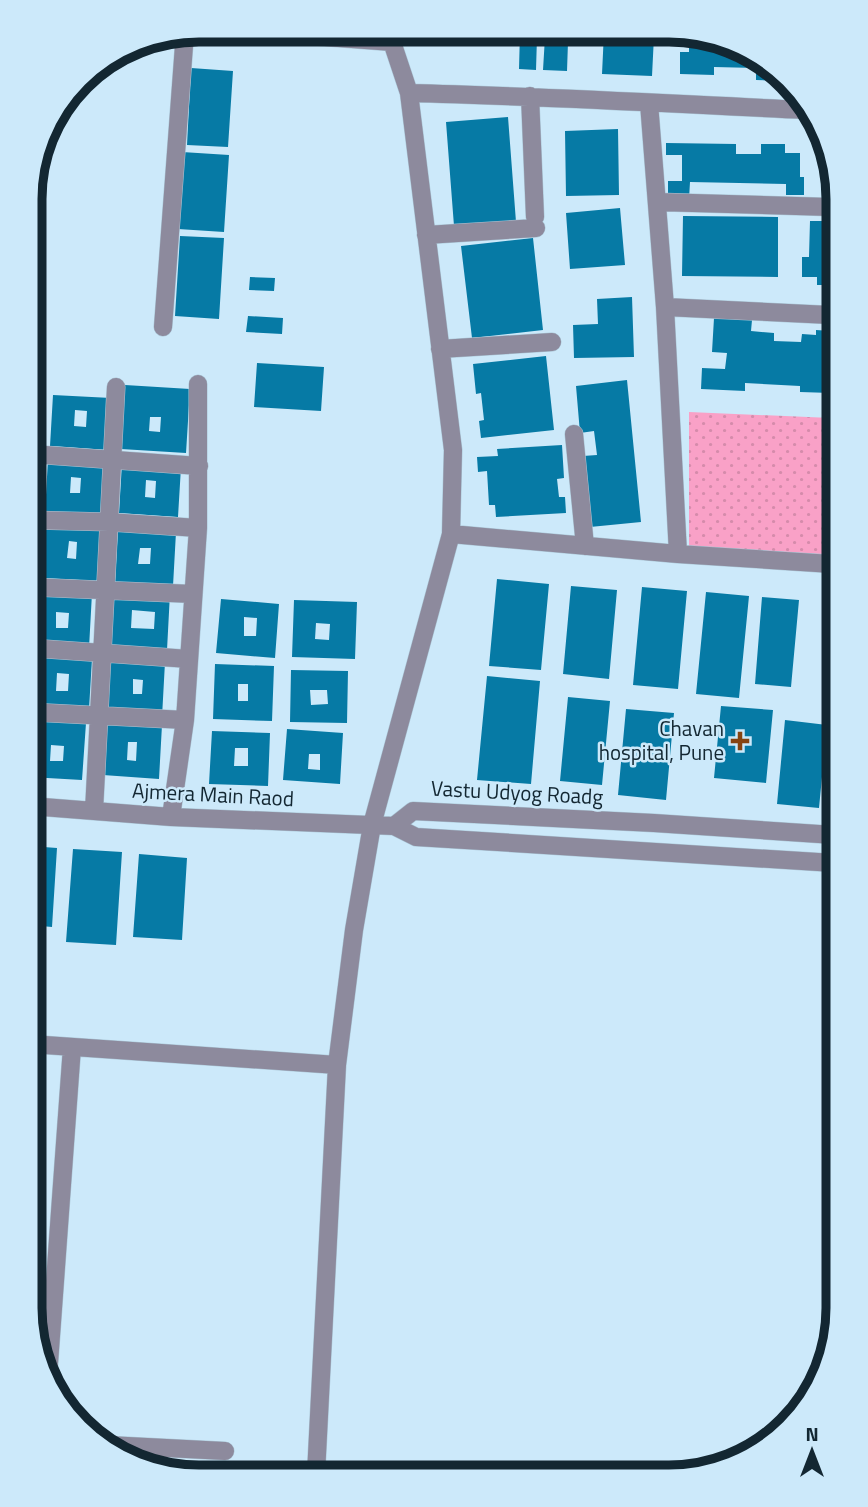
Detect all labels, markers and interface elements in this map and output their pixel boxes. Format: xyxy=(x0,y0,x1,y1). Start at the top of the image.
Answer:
place label: Chavan hospital, Pune xyxy=(599,712,724,768)
marker: Chavan hospital, Pune xyxy=(730,731,750,751)
street label: Vastu Udyog Roadg xyxy=(430,772,604,812)
street label: Ajmera Main Raod xyxy=(131,774,295,814)
north arrow xyxy=(777,1416,847,1486)
text: N xyxy=(805,1419,819,1448)

